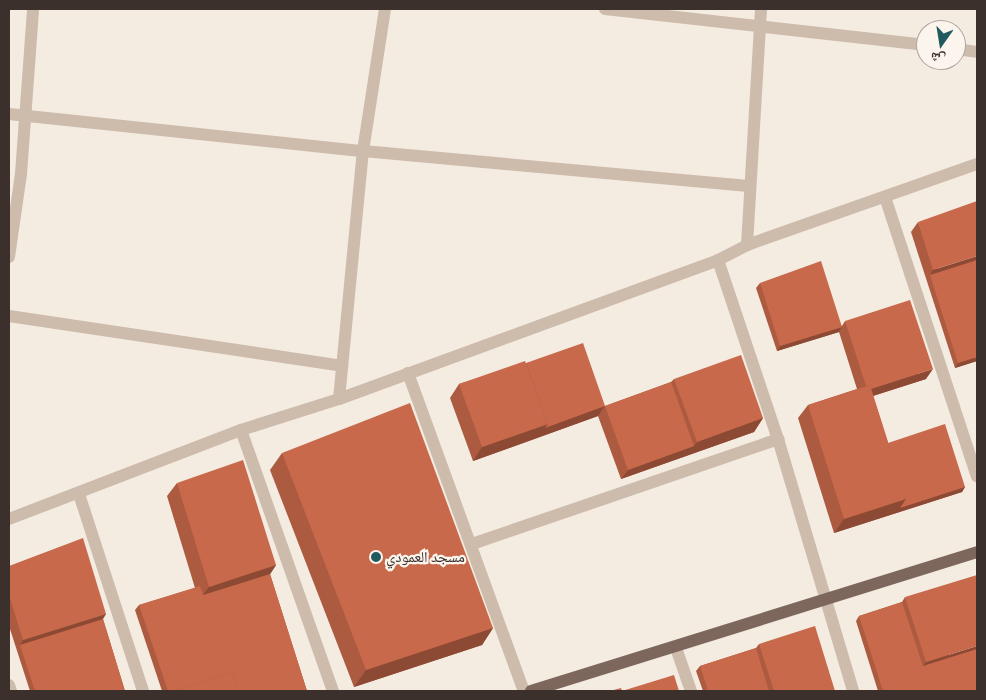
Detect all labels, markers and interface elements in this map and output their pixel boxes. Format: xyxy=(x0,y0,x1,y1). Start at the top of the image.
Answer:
north arrow xyxy=(916,20,966,70)
text: ش xyxy=(929,49,947,69)
place label: مسجد العمودي xyxy=(386,548,465,566)
marker: مسجد العمودي xyxy=(370,551,382,563)

